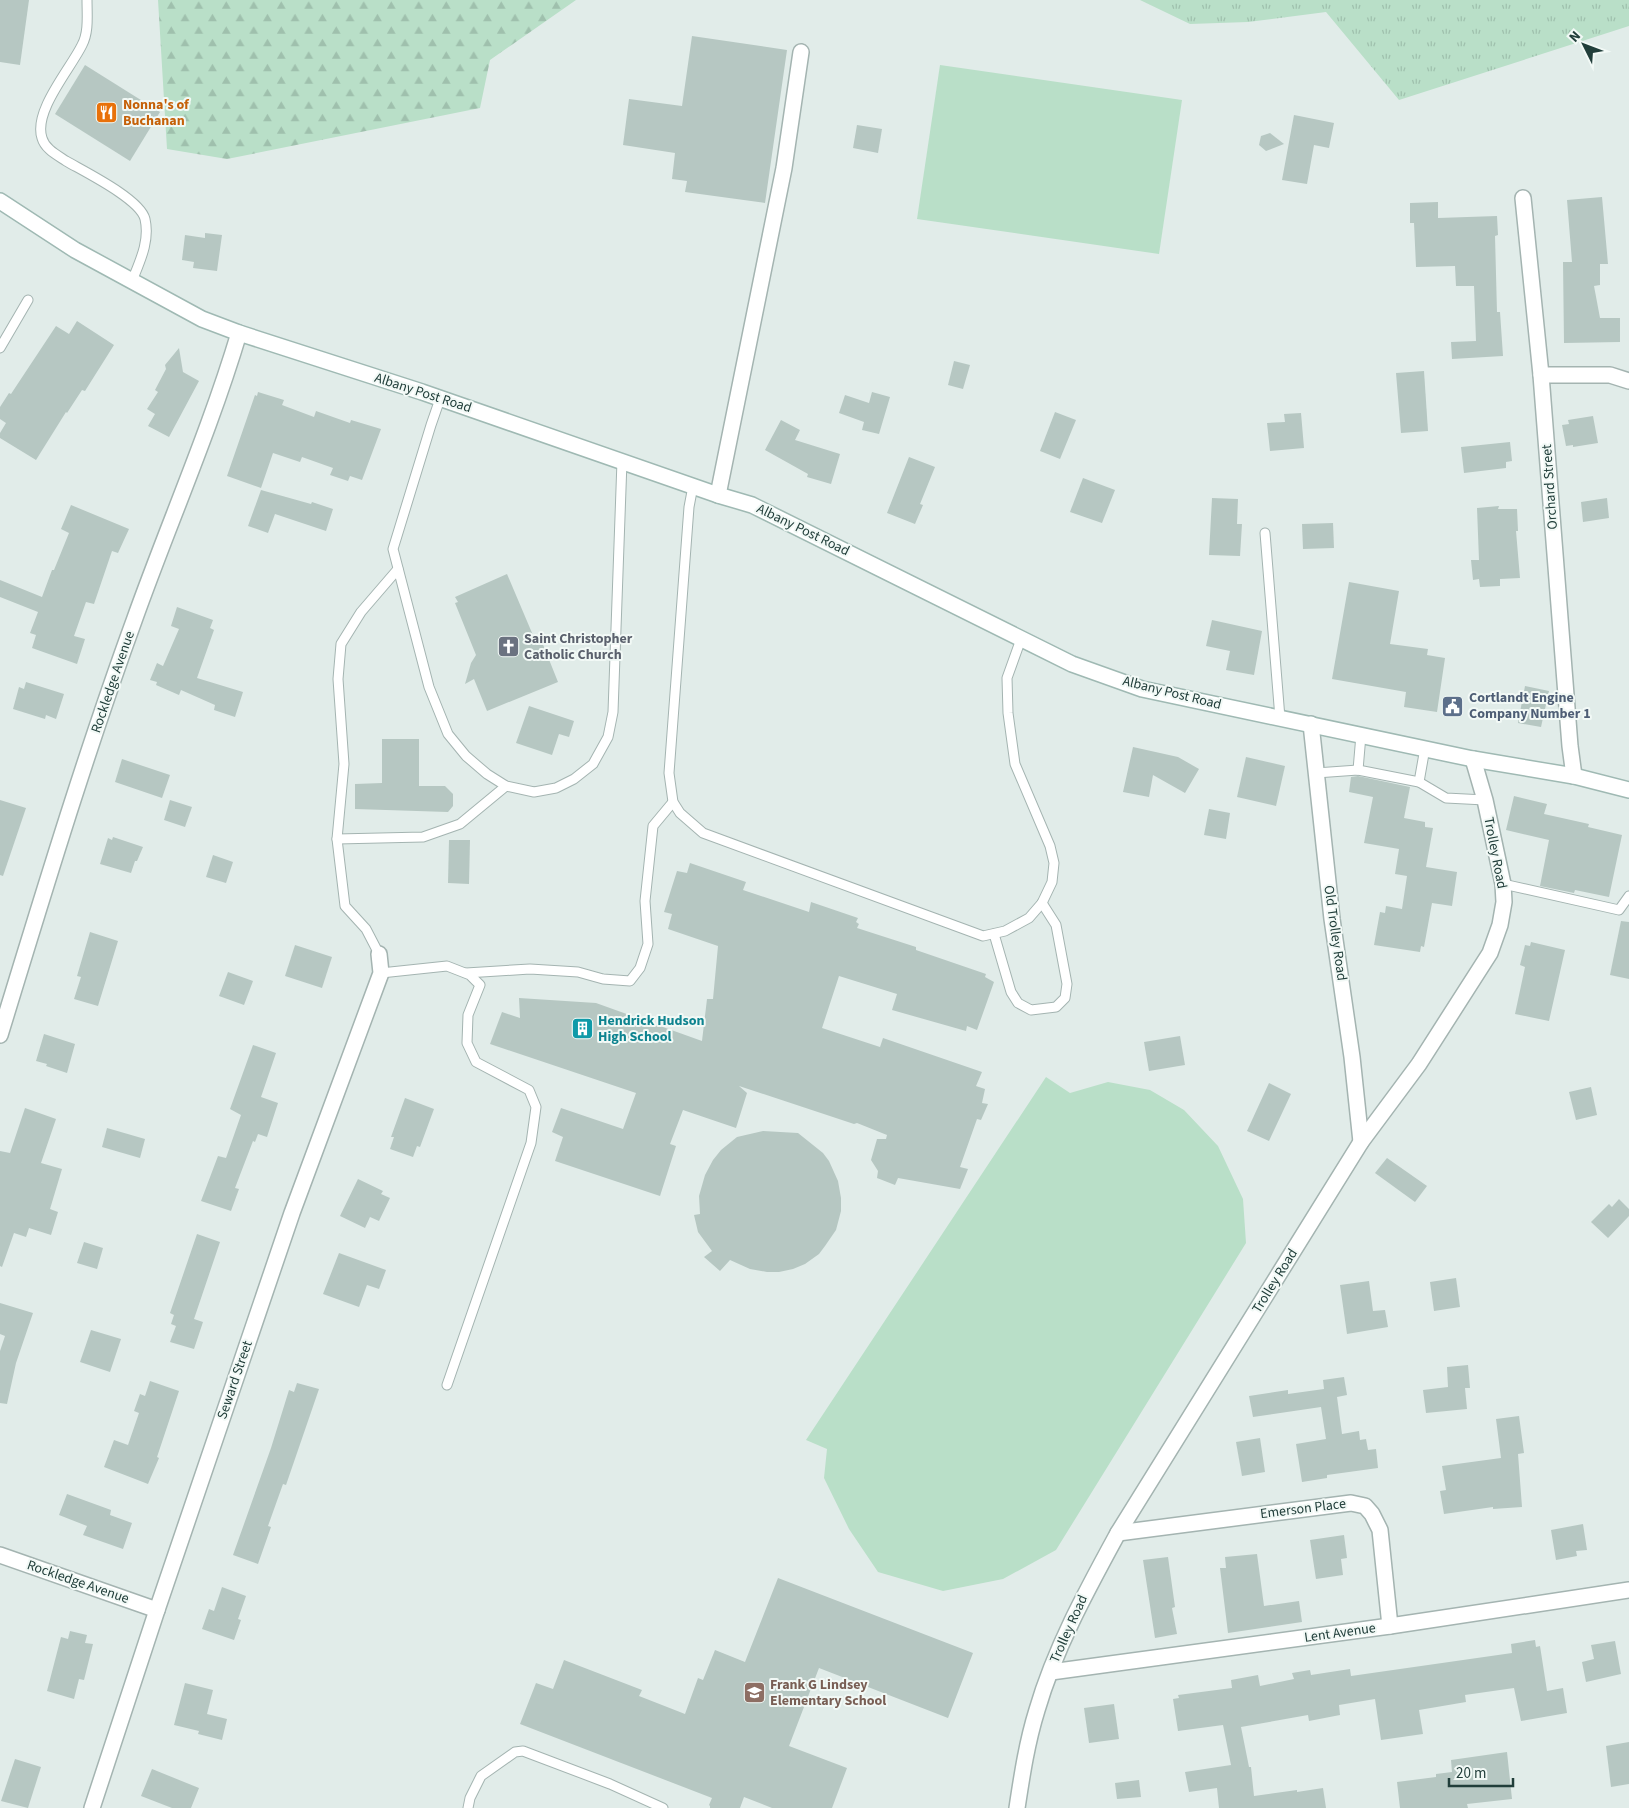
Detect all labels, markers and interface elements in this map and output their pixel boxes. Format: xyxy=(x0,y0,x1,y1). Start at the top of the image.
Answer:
north arrow xyxy=(1559,20,1609,70)
text: N xyxy=(1565,27,1586,47)
place label: Nonna's of Buchanan xyxy=(123,95,190,131)
restaurant icon: Nonna's of Buchanan xyxy=(95,101,119,125)
street label: Albany Post Road xyxy=(372,368,474,418)
street label: Orchard Street xyxy=(1537,443,1563,530)
street label: Albany Post Road xyxy=(753,499,853,561)
street label: Rockledge Avenue xyxy=(86,628,140,736)
place label: Saint Christopher Catholic Church xyxy=(524,629,633,665)
church icon: Saint Christopher Catholic Church xyxy=(496,635,520,659)
street label: Albany Post Road xyxy=(1121,671,1223,715)
place label: Cortlandt Engine Company Number 1 xyxy=(1469,688,1591,724)
public building icon: Cortlandt Engine Company Number 1 xyxy=(1441,694,1465,718)
street label: Trolley Road xyxy=(1478,815,1512,891)
street label: Old Trolley Road xyxy=(1318,884,1352,982)
place label: Hendrick Hudson High School xyxy=(598,1011,705,1047)
building icon: Hendrick Hudson High School xyxy=(570,1017,594,1041)
street label: Trolley Road xyxy=(1247,1245,1303,1317)
street label: Seward Street xyxy=(212,1338,258,1422)
street label: Emerson Place xyxy=(1259,1494,1347,1524)
street label: Rockledge Avenue xyxy=(24,1555,132,1609)
street label: Trolley Road xyxy=(1045,1592,1093,1666)
street label: Lent Avenue xyxy=(1303,1618,1377,1648)
place label: Frank G Lindsey Elementary School xyxy=(770,1675,886,1711)
school or university icon: Frank G Lindsey Elementary School xyxy=(742,1681,766,1705)
scale bar xyxy=(1449,1756,1513,1788)
text: 20 m xyxy=(1456,1763,1486,1784)

